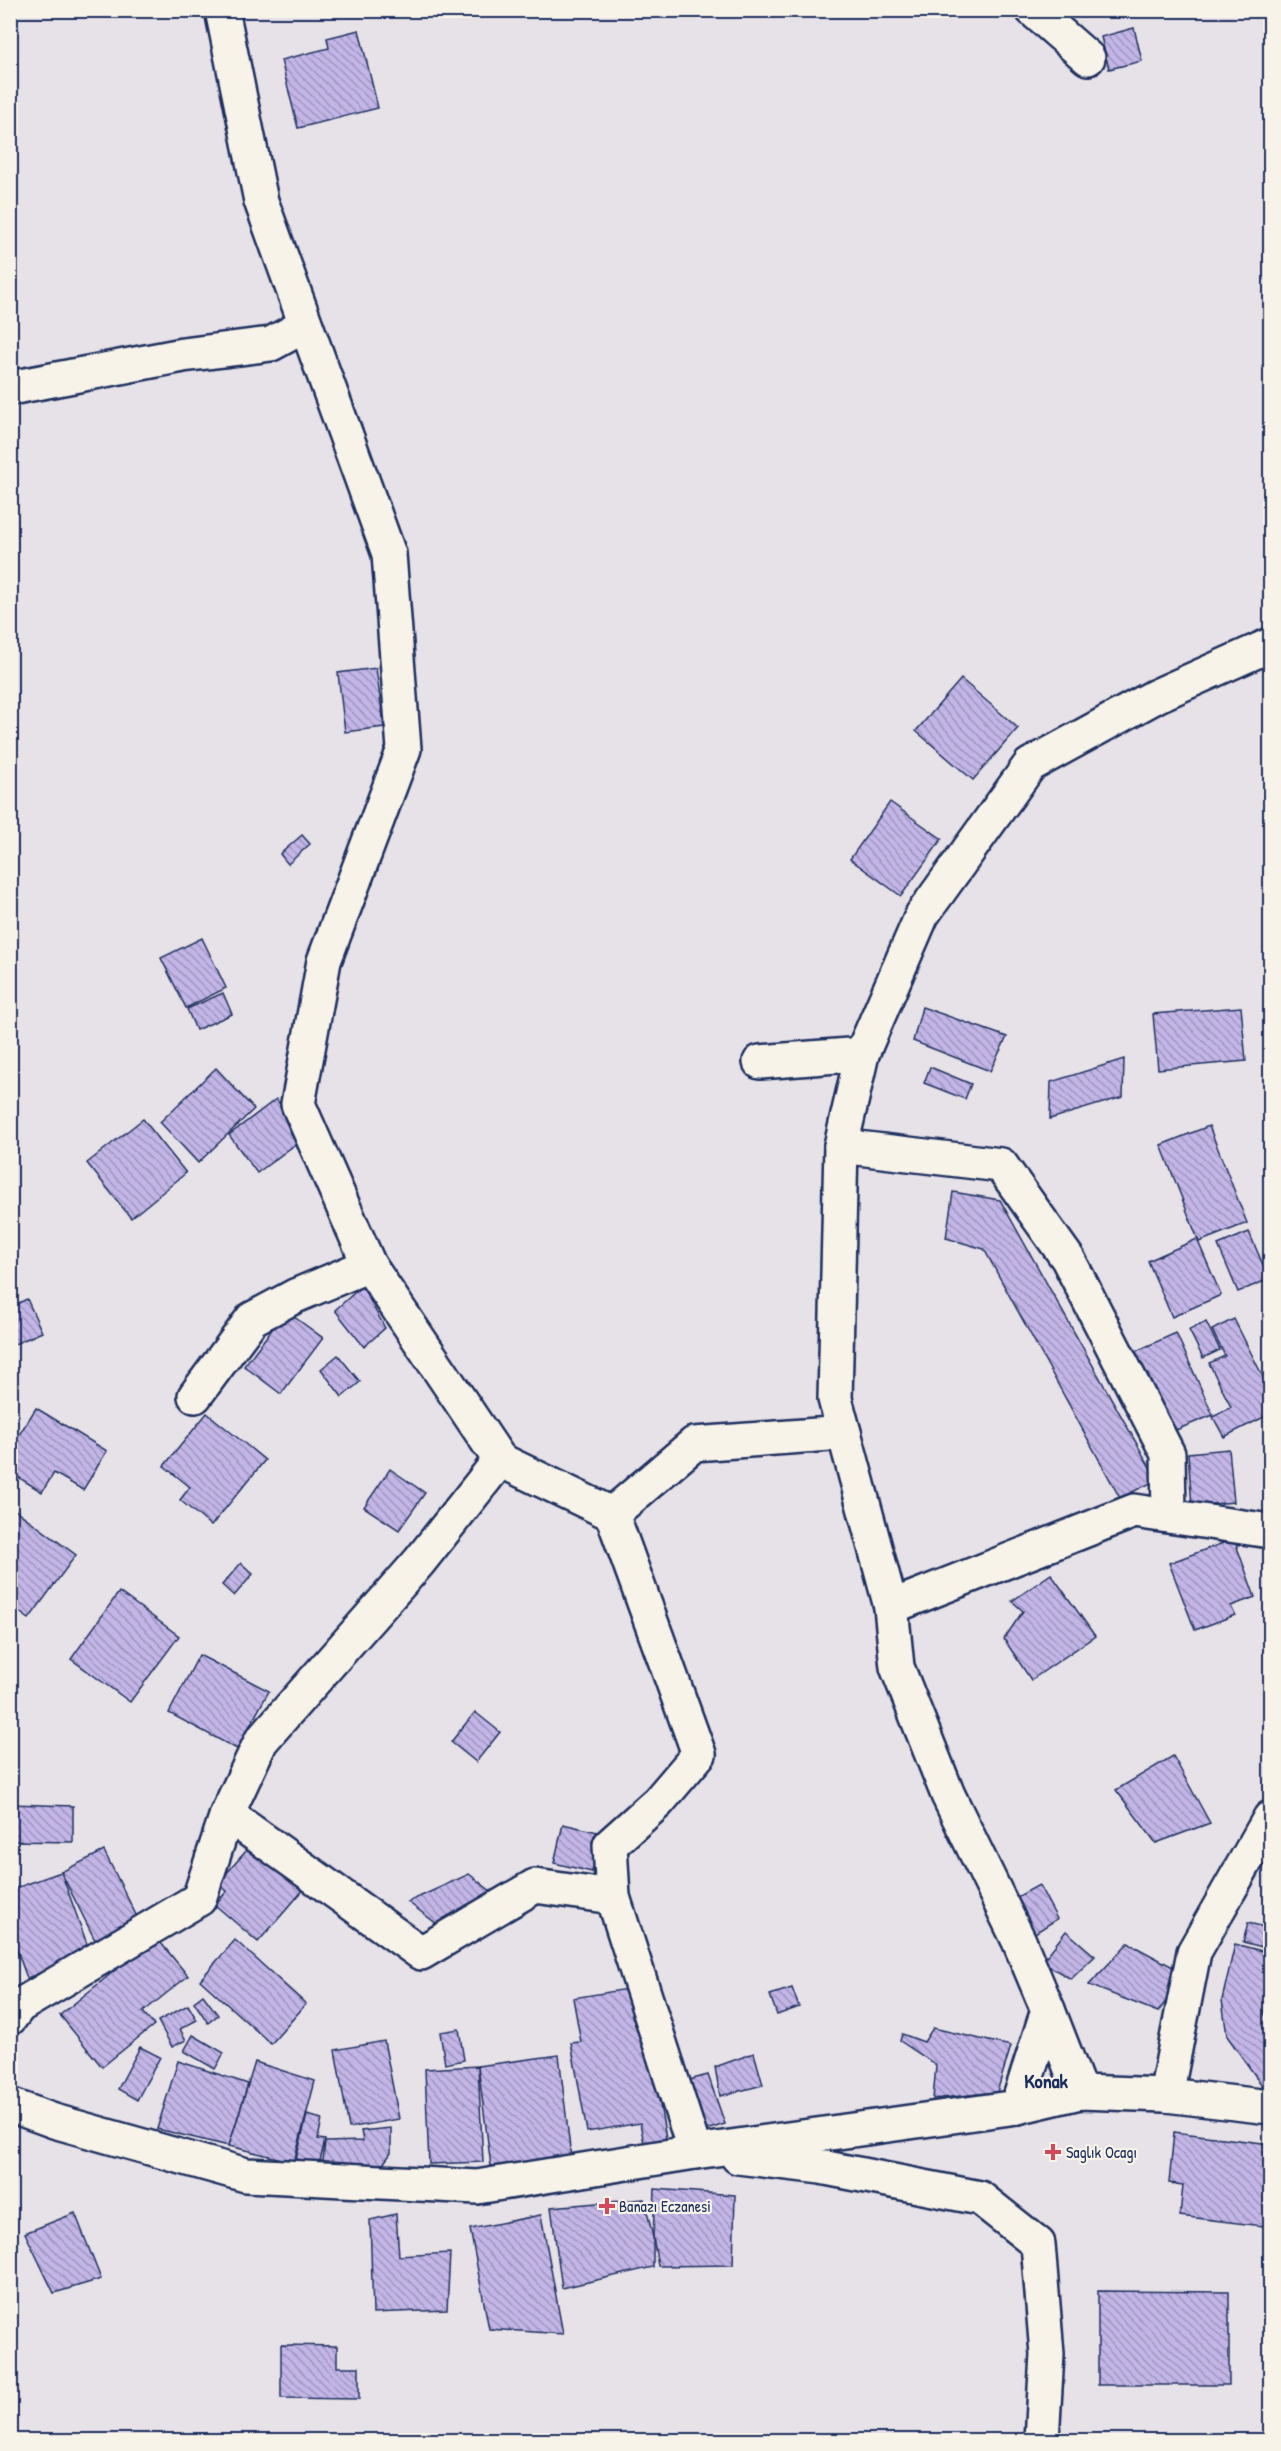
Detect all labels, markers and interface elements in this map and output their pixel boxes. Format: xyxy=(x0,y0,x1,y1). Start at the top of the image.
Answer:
district label: Konak xyxy=(1024,2067,1069,2094)
place label: Saglık Ocagı xyxy=(1066,2141,1137,2163)
marker: Saglık Ocagı xyxy=(1044,2143,1062,2161)
place label: Banazı Eczanesi xyxy=(619,2195,711,2217)
marker: Banazı Eczanesi xyxy=(600,2199,614,2213)

